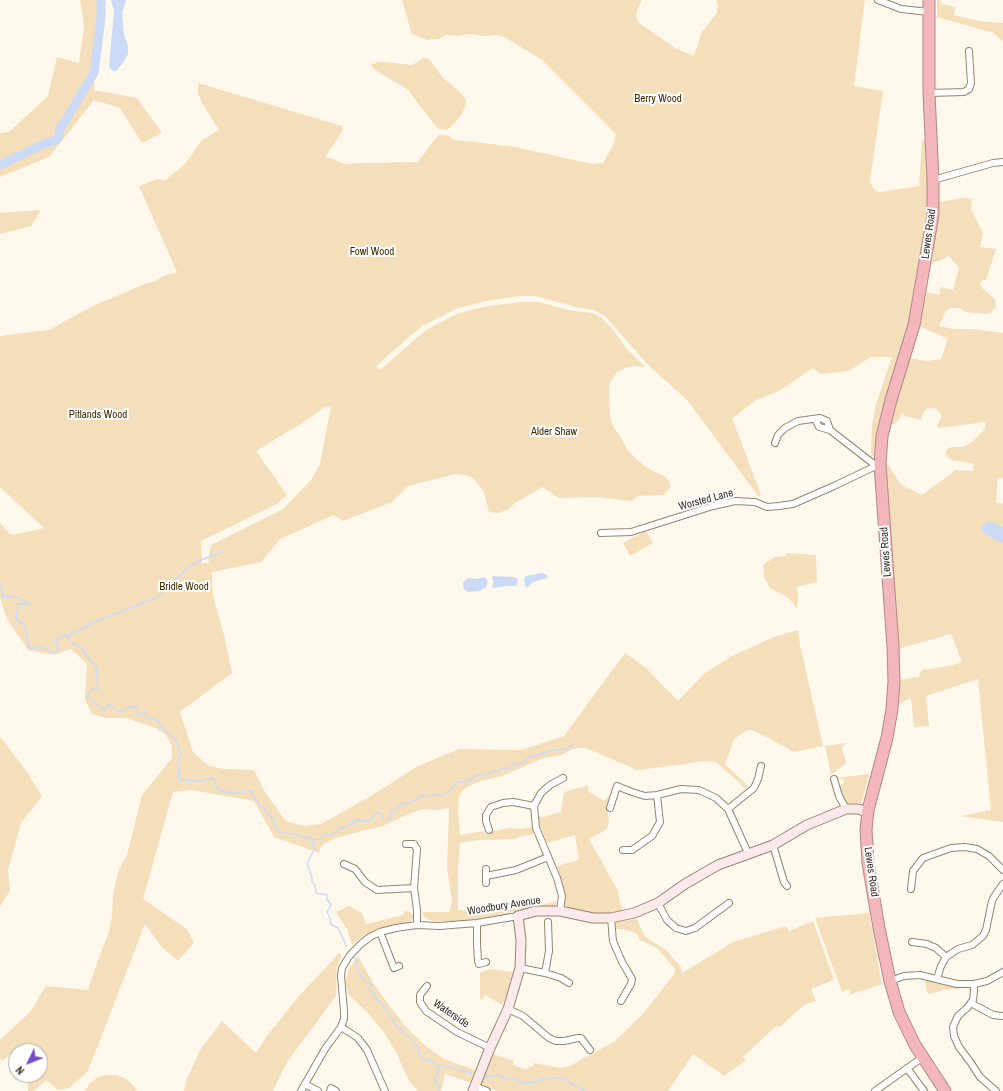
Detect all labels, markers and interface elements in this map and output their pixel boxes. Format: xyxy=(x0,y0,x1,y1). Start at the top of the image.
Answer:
park label: Berry Wood xyxy=(634,92,682,106)
street label: Lewes Road xyxy=(919,208,939,260)
park label: Fowl Wood xyxy=(350,245,394,259)
park label: Pitlands Wood xyxy=(69,408,127,422)
park label: Alder Shaw xyxy=(531,425,577,439)
street label: Worsted Lane xyxy=(677,486,735,514)
street label: Lewes Road xyxy=(878,527,894,577)
park label: Bridle Wood xyxy=(159,580,209,594)
street label: Lewes Road xyxy=(861,846,881,898)
street label: Woodbury Avenue xyxy=(466,894,542,918)
street label: Waterside xyxy=(430,997,472,1031)
north arrow xyxy=(8,1043,48,1083)
text: N xyxy=(13,1063,27,1078)

